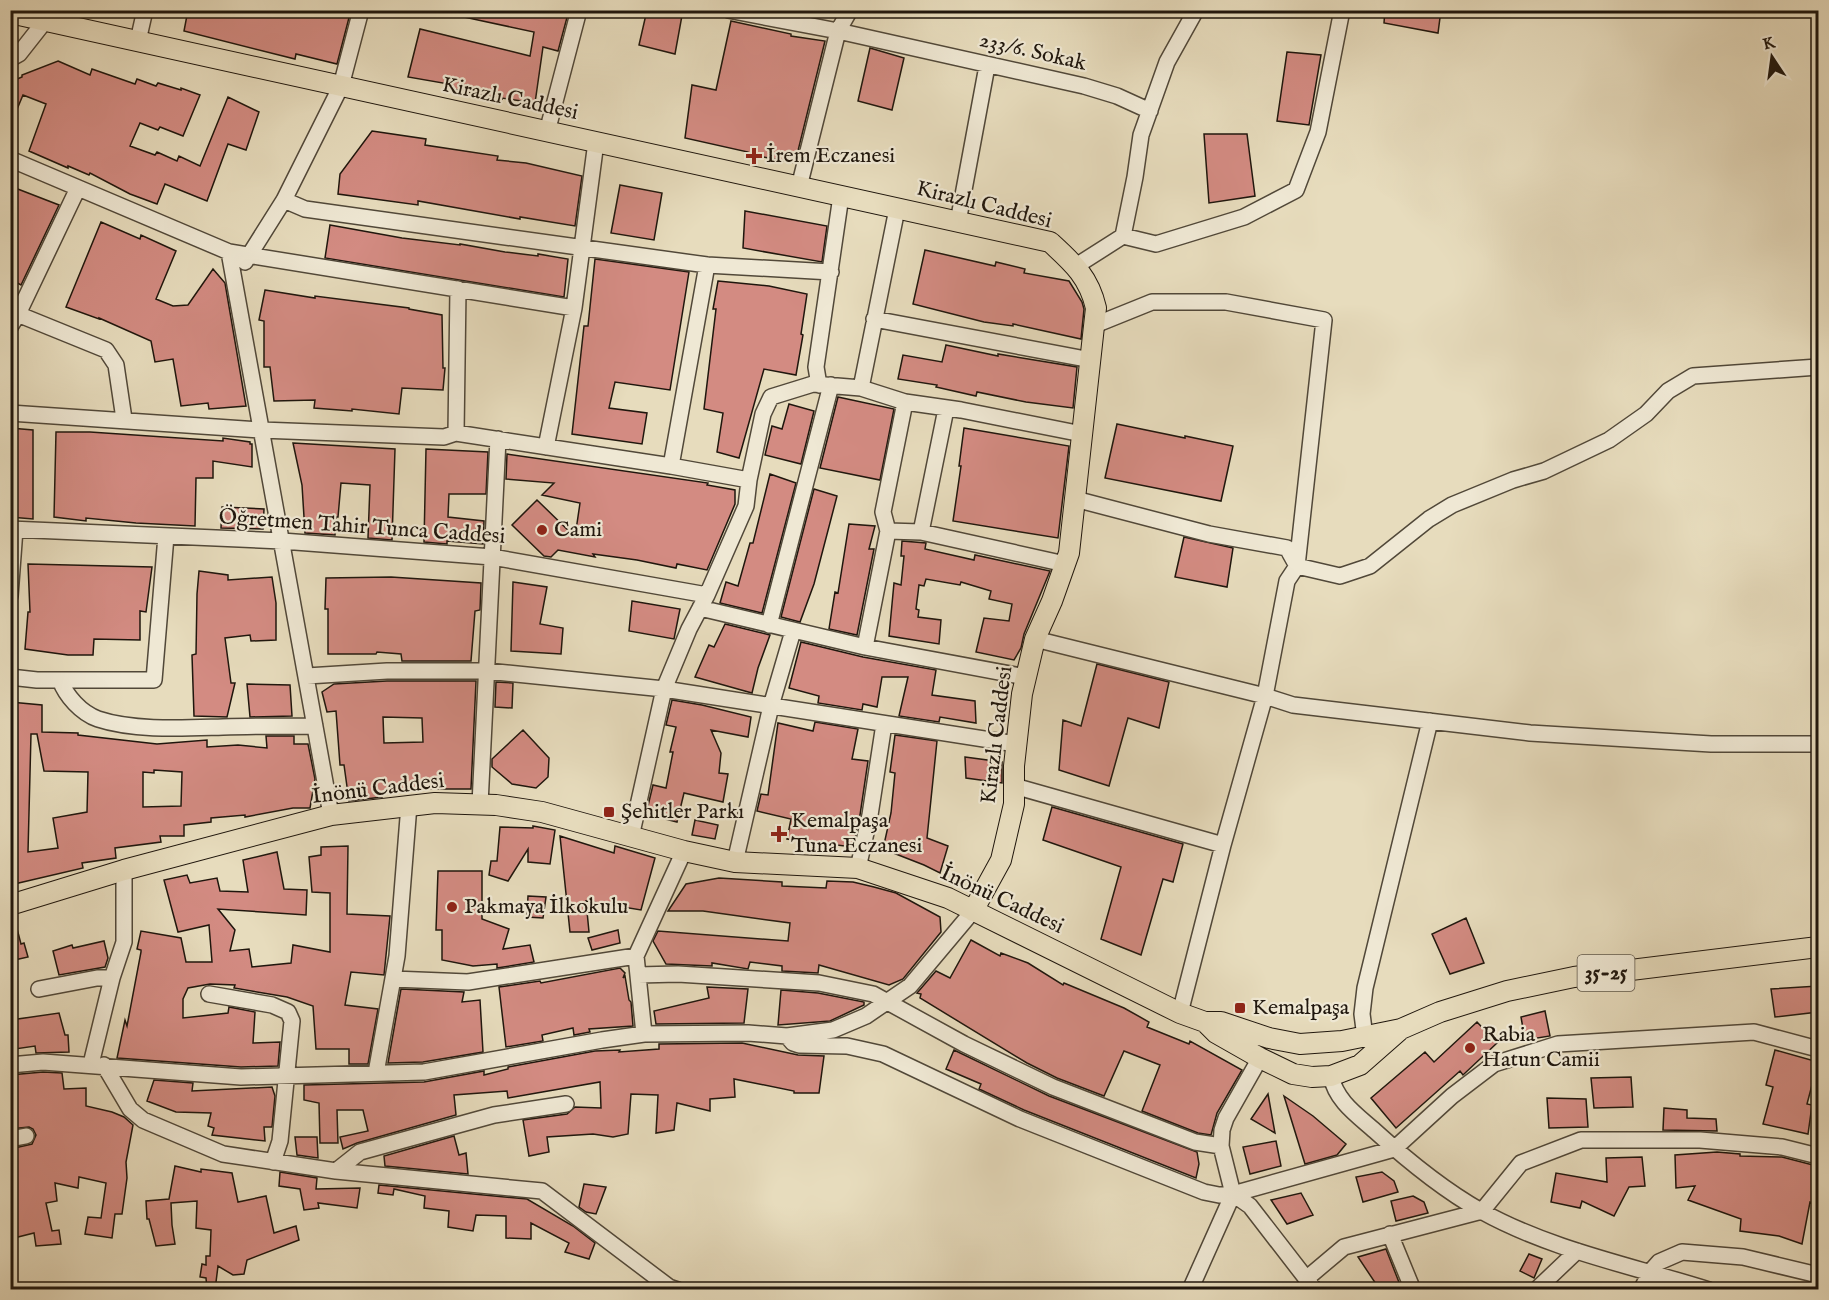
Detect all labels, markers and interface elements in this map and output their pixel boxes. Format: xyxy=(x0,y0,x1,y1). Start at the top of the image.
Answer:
street label: 233/6. Sokak xyxy=(977,26,1089,78)
north arrow xyxy=(1742,27,1802,87)
text: K xyxy=(1761,33,1778,55)
street label: Kirazlı Caddesi xyxy=(439,71,581,127)
place label: İrem Eczanesi xyxy=(766,142,895,170)
marker: İrem Eczanesi xyxy=(747,149,761,163)
street label: Kirazlı Caddesi xyxy=(913,175,1055,235)
street label: Öğretmen Tahir Tunca Caddesi xyxy=(218,503,506,551)
place label: Cami xyxy=(554,516,602,544)
marker: Cami xyxy=(535,523,549,537)
street label: Kirazlı Caddesi xyxy=(975,664,1019,806)
street label: İnönü Caddesi xyxy=(310,767,446,811)
place label: Şehitler Parkı xyxy=(621,798,744,826)
marker: Şehitler Parkı xyxy=(602,805,616,819)
place label: Kemalpaşa Tuna Eczanesi xyxy=(791,807,922,860)
marker: Kemalpaşa Tuna Eczanesi xyxy=(772,827,786,841)
street label: İnönü Caddesi xyxy=(936,859,1068,941)
place label: Pakmaya İlkokulu xyxy=(464,893,628,921)
marker: Pakmaya İlkokulu xyxy=(445,900,459,914)
road number: 35-25 xyxy=(1578,955,1634,991)
place label: Kemalpaşa xyxy=(1252,994,1350,1022)
marker: Kemalpaşa xyxy=(1233,1001,1247,1015)
place label: Rabia Hatun Camii xyxy=(1482,1021,1600,1074)
marker: Rabia Hatun Camii xyxy=(1463,1041,1477,1055)

